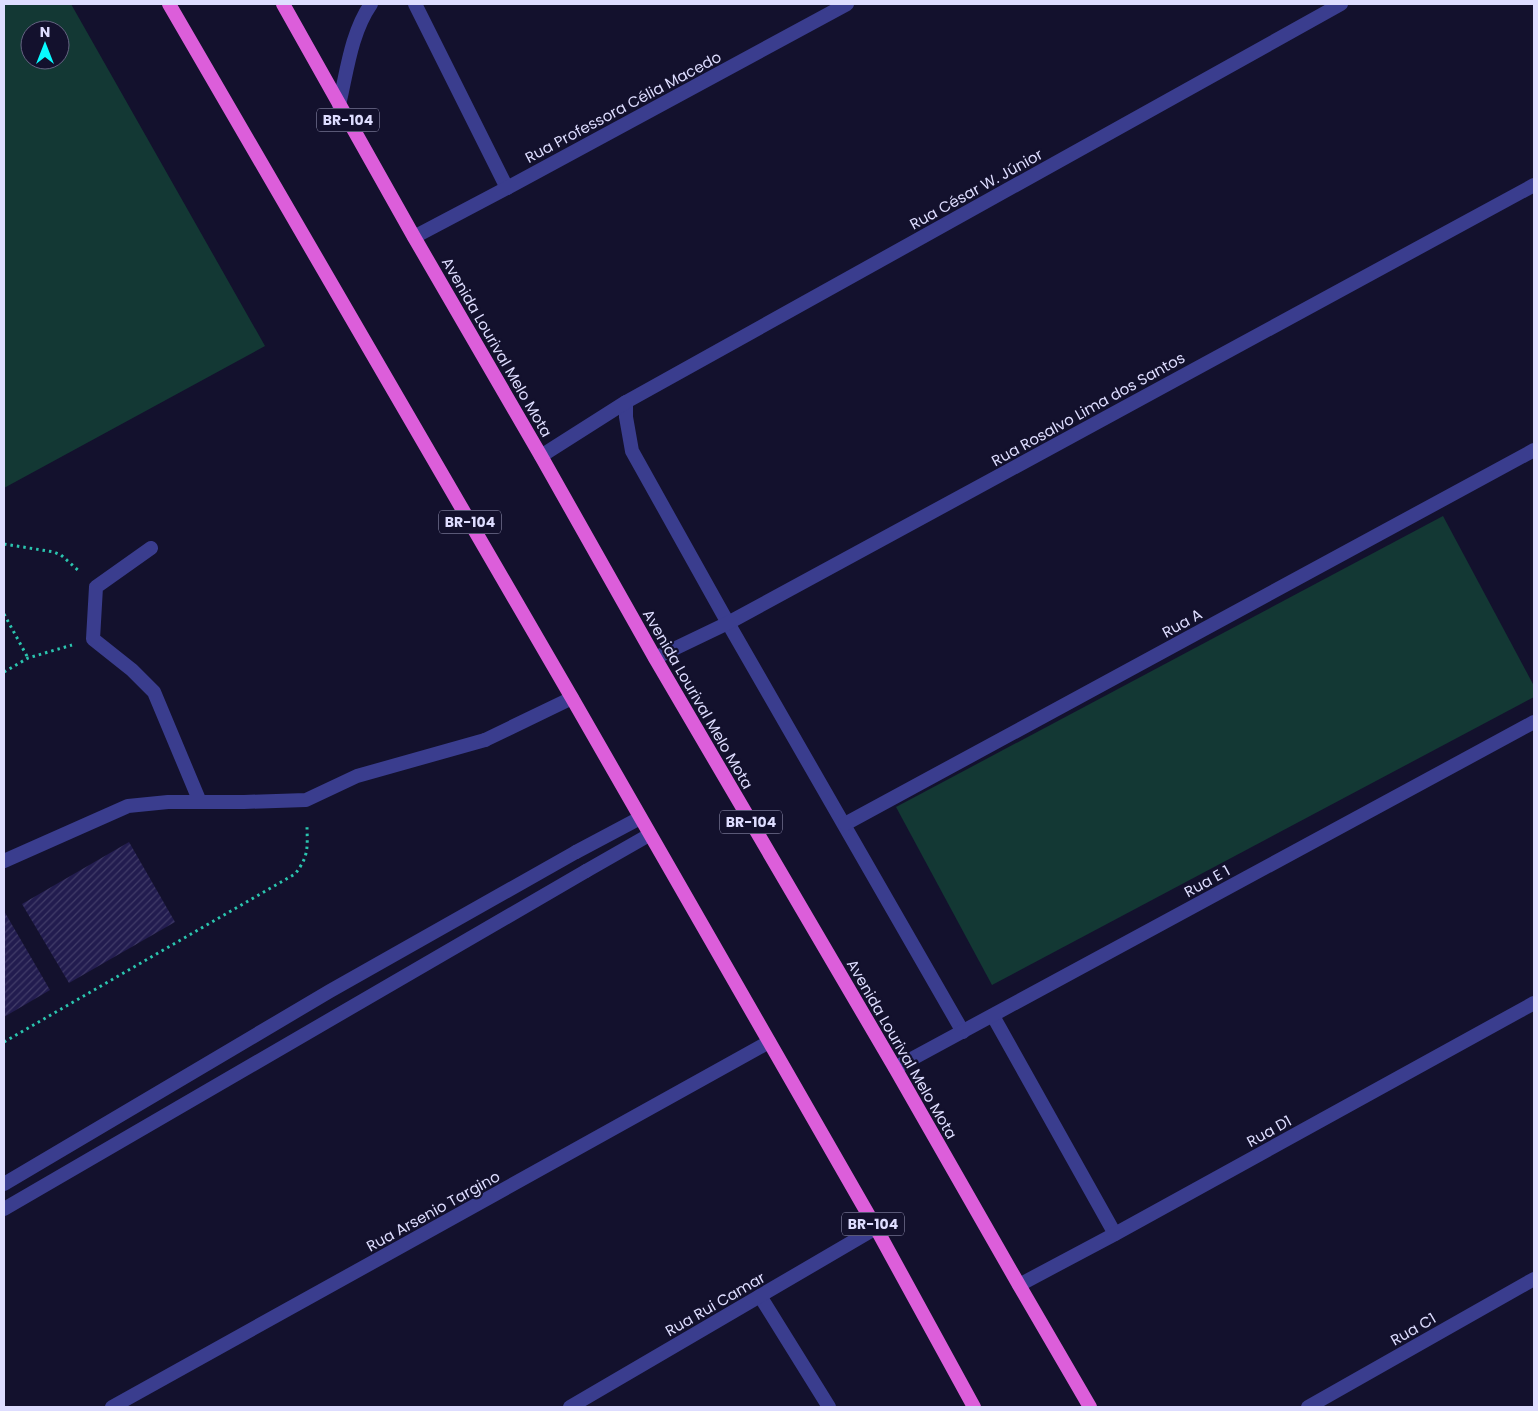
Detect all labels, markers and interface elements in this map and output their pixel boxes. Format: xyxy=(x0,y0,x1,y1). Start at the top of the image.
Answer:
north arrow xyxy=(20,20,70,70)
text: N xyxy=(40,22,50,42)
street label: Rua Professora Célia Macedo xyxy=(521,46,725,168)
road number: BR-104 xyxy=(317,108,379,132)
street label: Rua César W. Júnior xyxy=(906,143,1047,234)
street label: Avenida Lourival Melo Mota xyxy=(437,253,557,441)
street label: Rua Rosalvo Lima dos Santos xyxy=(988,347,1189,471)
road number: BR-104 xyxy=(439,511,501,534)
street label: Rua A xyxy=(1158,603,1206,643)
street label: Avenida Lourival Melo Mota xyxy=(638,605,758,793)
road number: BR-104 xyxy=(720,810,782,834)
street label: Rua E 1 xyxy=(1180,860,1234,902)
street label: Avenida Lourival Melo Mota xyxy=(842,955,962,1143)
street label: Rua D1 xyxy=(1243,1110,1295,1152)
street label: Rua Arsenio Targino xyxy=(363,1166,503,1256)
road number: BR-104 xyxy=(842,1212,904,1236)
street label: Rua Rui Camar xyxy=(661,1267,769,1341)
street label: Rua C1 xyxy=(1386,1308,1440,1350)

